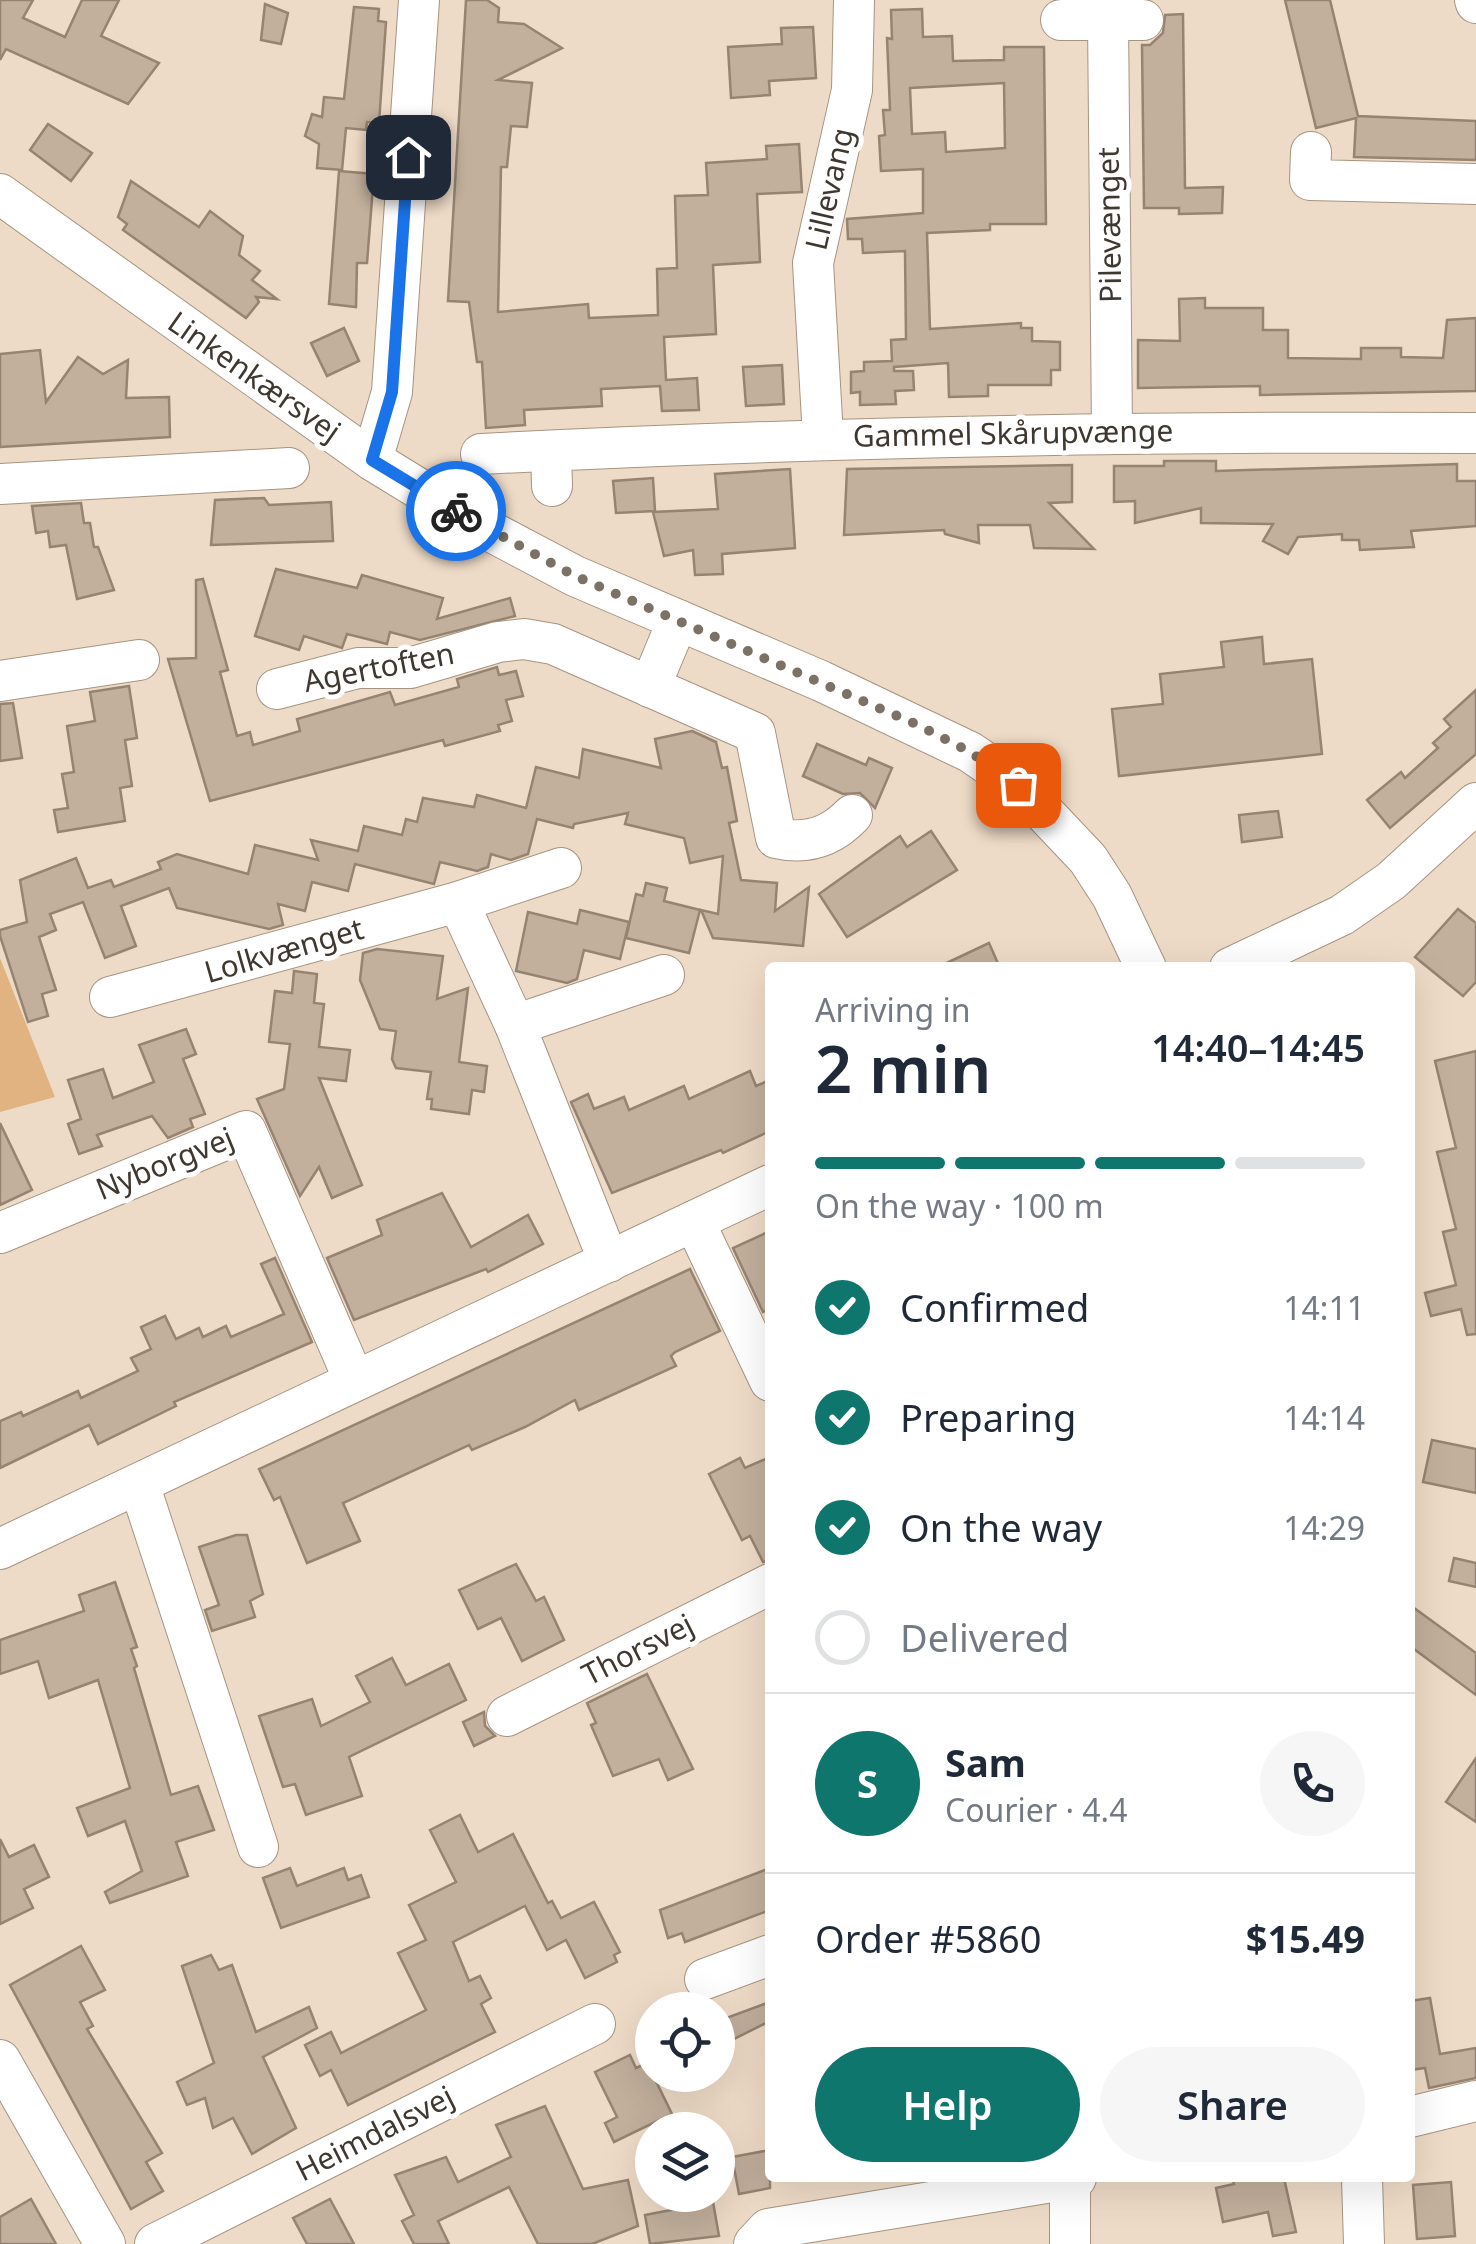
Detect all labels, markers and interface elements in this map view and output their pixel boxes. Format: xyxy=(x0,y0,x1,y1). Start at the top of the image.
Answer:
pin xyxy=(366,115,451,200)
street label: Lillevang xyxy=(795,123,862,254)
icon: home xyxy=(381,130,436,185)
street label: Pilevænget xyxy=(1087,147,1130,303)
street label: Linkenkærsvej xyxy=(160,301,349,451)
street label: Gammel Skårupvænge xyxy=(852,409,1174,456)
courier xyxy=(406,461,506,561)
icon: bike xyxy=(429,484,484,539)
street label: Agertoften xyxy=(300,632,457,701)
pin xyxy=(976,743,1061,828)
icon: bag xyxy=(991,758,1046,813)
street label: Lolkvænget xyxy=(199,907,368,992)
text: Arriving in xyxy=(815,988,970,1031)
text: 14:40–14:45 xyxy=(1151,1021,1365,1073)
text: 2 min xyxy=(815,1024,991,1112)
street label: Nyborgvej xyxy=(89,1116,239,1209)
text: On the way · 100 m xyxy=(815,1184,1104,1227)
icon: check xyxy=(815,1280,870,1335)
text: Confirmed xyxy=(900,1281,1089,1333)
text: 14:11 xyxy=(1283,1286,1365,1329)
icon: check xyxy=(815,1390,870,1445)
text: Preparing xyxy=(900,1391,1076,1443)
text: 14:14 xyxy=(1283,1396,1365,1439)
icon: check xyxy=(815,1500,870,1555)
text: On the way xyxy=(900,1501,1102,1553)
text: 14:29 xyxy=(1283,1506,1365,1549)
street label: Thorsvej xyxy=(575,1603,700,1694)
text: Delivered xyxy=(900,1611,1069,1663)
button: phone xyxy=(1260,1731,1365,1836)
text: Sam xyxy=(945,1736,1026,1788)
text: S xyxy=(857,1757,878,1809)
text: Courier · 4.4 xyxy=(945,1788,1128,1831)
text: Order #5860 xyxy=(815,1912,1041,1964)
text: $15.49 xyxy=(1246,1912,1365,1964)
map controls xyxy=(635,1992,735,2212)
button: locate xyxy=(635,1992,735,2092)
button: Help xyxy=(815,2047,1080,2162)
button: Share xyxy=(1100,2047,1365,2162)
street label: Heimdalsvej xyxy=(288,2075,460,2190)
button: layers xyxy=(635,2112,735,2212)

